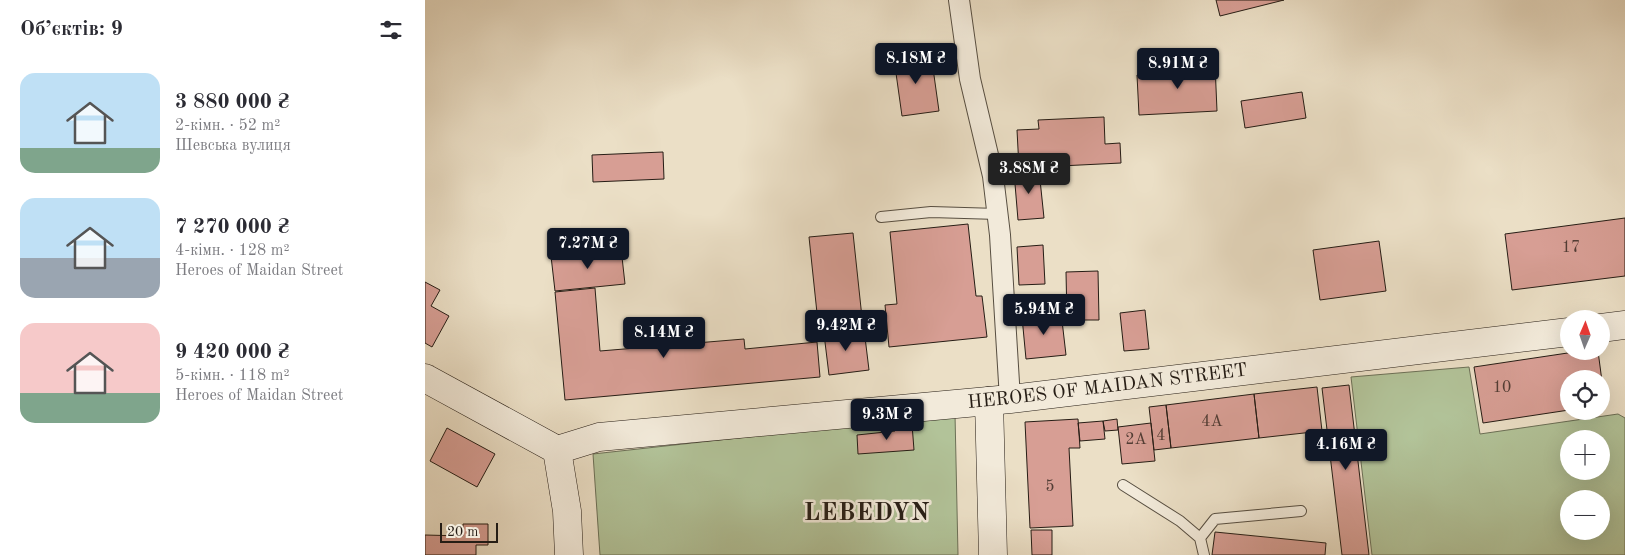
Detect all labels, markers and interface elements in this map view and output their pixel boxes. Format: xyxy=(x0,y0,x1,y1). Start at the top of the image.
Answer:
icon: filters xyxy=(377,16,405,44)
text: Об’єктів: 9 xyxy=(20,19,123,40)
pin: 8.18M ₴ xyxy=(870,42,962,85)
pin: 8.91M ₴ xyxy=(1132,48,1224,90)
text: 8.18M ₴ xyxy=(886,51,946,67)
text: 8.91M ₴ xyxy=(1148,56,1208,72)
text: 3 880 000 ₴ xyxy=(175,92,289,113)
icon: home xyxy=(60,93,120,153)
text: 2-кімн. · 52 m² xyxy=(175,118,280,134)
text: Шевська вулиця xyxy=(175,138,291,154)
pin: 3.88M ₴ xyxy=(983,152,1075,195)
text: 3.88M ₴ xyxy=(999,161,1059,177)
text: 7 270 000 ₴ xyxy=(175,217,289,238)
icon: home xyxy=(60,218,120,278)
pin: 7.27M ₴ xyxy=(542,228,634,270)
text: 7.27M ₴ xyxy=(558,236,618,252)
house number: 17 xyxy=(1562,240,1580,256)
text: 4-кімн. · 128 m² xyxy=(175,243,290,259)
text: Heroes of Maidan Street xyxy=(175,263,343,279)
pin: 5.94M ₴ xyxy=(998,294,1090,336)
text: 5.94M ₴ xyxy=(1014,302,1074,318)
pin: 9.42M ₴ xyxy=(800,310,892,352)
north arrow xyxy=(1560,310,1610,360)
map controls xyxy=(1560,310,1610,540)
pin: 8.14M ₴ xyxy=(618,316,710,359)
text: 9.42M ₴ xyxy=(816,318,876,334)
text: 8.14M ₴ xyxy=(634,325,694,341)
text: 9 420 000 ₴ xyxy=(175,342,289,363)
icon: home xyxy=(60,343,120,403)
street label: HEROES OF MAIDAN STREET xyxy=(967,361,1249,412)
text: 5-кімн. · 118 m² xyxy=(175,368,290,384)
button: locate xyxy=(1560,370,1610,420)
house number: 10 xyxy=(1493,380,1511,396)
text: Heroes of Maidan Street xyxy=(175,388,343,404)
pin: 9.3M ₴ xyxy=(846,398,928,441)
text: 9.3M ₴ xyxy=(862,407,912,423)
house number: 4А xyxy=(1201,414,1223,430)
house number: 4 xyxy=(1156,428,1166,444)
pin: 4.16M ₴ xyxy=(1300,428,1392,471)
button: + xyxy=(1560,430,1610,480)
house number: 2А xyxy=(1125,432,1147,448)
text: 4.16M ₴ xyxy=(1316,437,1376,453)
house number: 5 xyxy=(1045,479,1055,495)
button: − xyxy=(1560,490,1610,540)
district label: LEBEDYN xyxy=(804,502,930,526)
scale bar xyxy=(440,520,497,543)
text: 20 m xyxy=(447,525,478,539)

